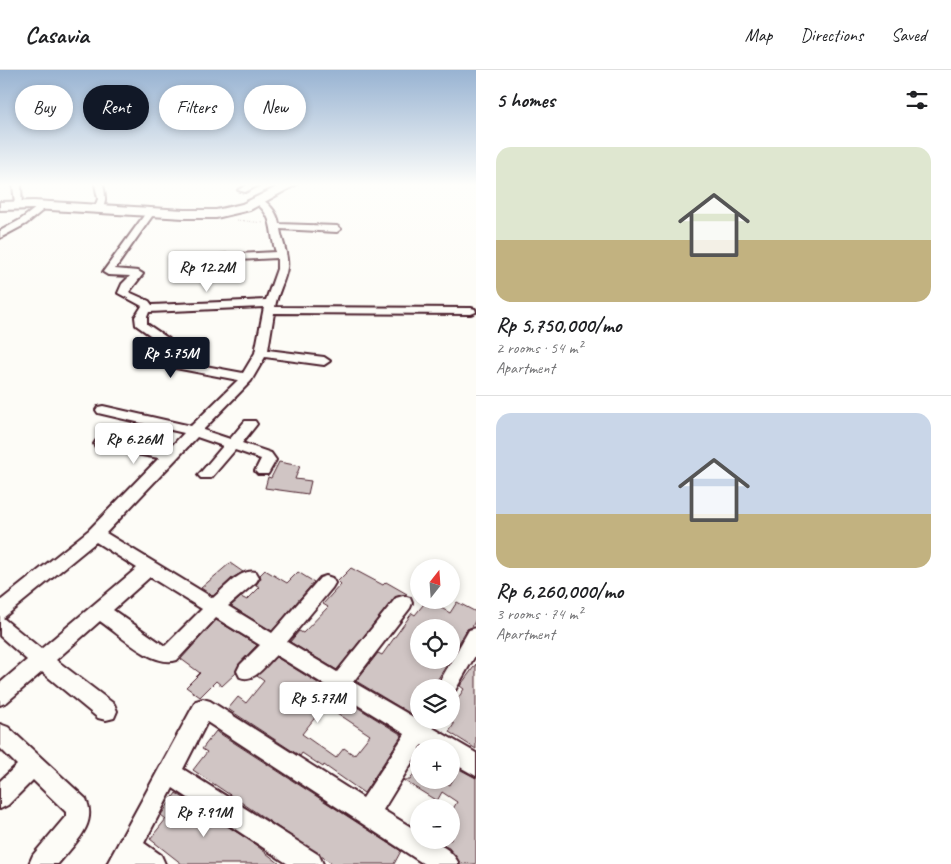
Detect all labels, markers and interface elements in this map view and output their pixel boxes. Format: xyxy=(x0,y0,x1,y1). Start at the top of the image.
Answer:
text: Casavia xyxy=(25,20,89,50)
text: Map xyxy=(745,24,772,46)
text: Directions xyxy=(800,24,863,46)
text: Saved xyxy=(891,24,926,46)
chip: Buy xyxy=(15,85,73,130)
chip: Rent xyxy=(83,85,149,130)
chip: Filters xyxy=(159,85,234,130)
chip: New xyxy=(244,85,306,130)
icon: filters xyxy=(903,86,931,114)
text: 5 homes xyxy=(496,87,555,113)
icon: home xyxy=(669,180,759,270)
pin: Rp 12.2M xyxy=(155,250,259,293)
text: Rp 12.2M xyxy=(179,257,235,277)
text: Rp 5,750,000/mo xyxy=(496,312,621,338)
pin: Rp 5.75M xyxy=(119,336,223,379)
text: 2 rooms · 54 m² xyxy=(496,338,582,358)
text: Rp 5.75M xyxy=(144,343,198,363)
text: Apartment xyxy=(496,358,555,378)
pin: Rp 6.26M xyxy=(82,422,186,465)
text: Rp 6.26M xyxy=(106,429,162,449)
icon: home xyxy=(669,445,759,535)
north arrow xyxy=(410,559,460,609)
map controls xyxy=(410,559,460,849)
text: Rp 6,260,000/mo xyxy=(496,578,623,604)
text: 3 rooms · 74 m² xyxy=(496,604,582,624)
button: locate xyxy=(410,619,460,669)
text: Apartment xyxy=(496,624,555,644)
button: layers xyxy=(410,679,460,729)
pin: Rp 5.77M xyxy=(266,682,370,724)
text: Rp 5.77M xyxy=(291,688,346,708)
button: + xyxy=(410,739,460,789)
pin: Rp 7.91M xyxy=(152,796,256,838)
button: − xyxy=(410,799,460,849)
text: Rp 7.91M xyxy=(176,802,232,822)

